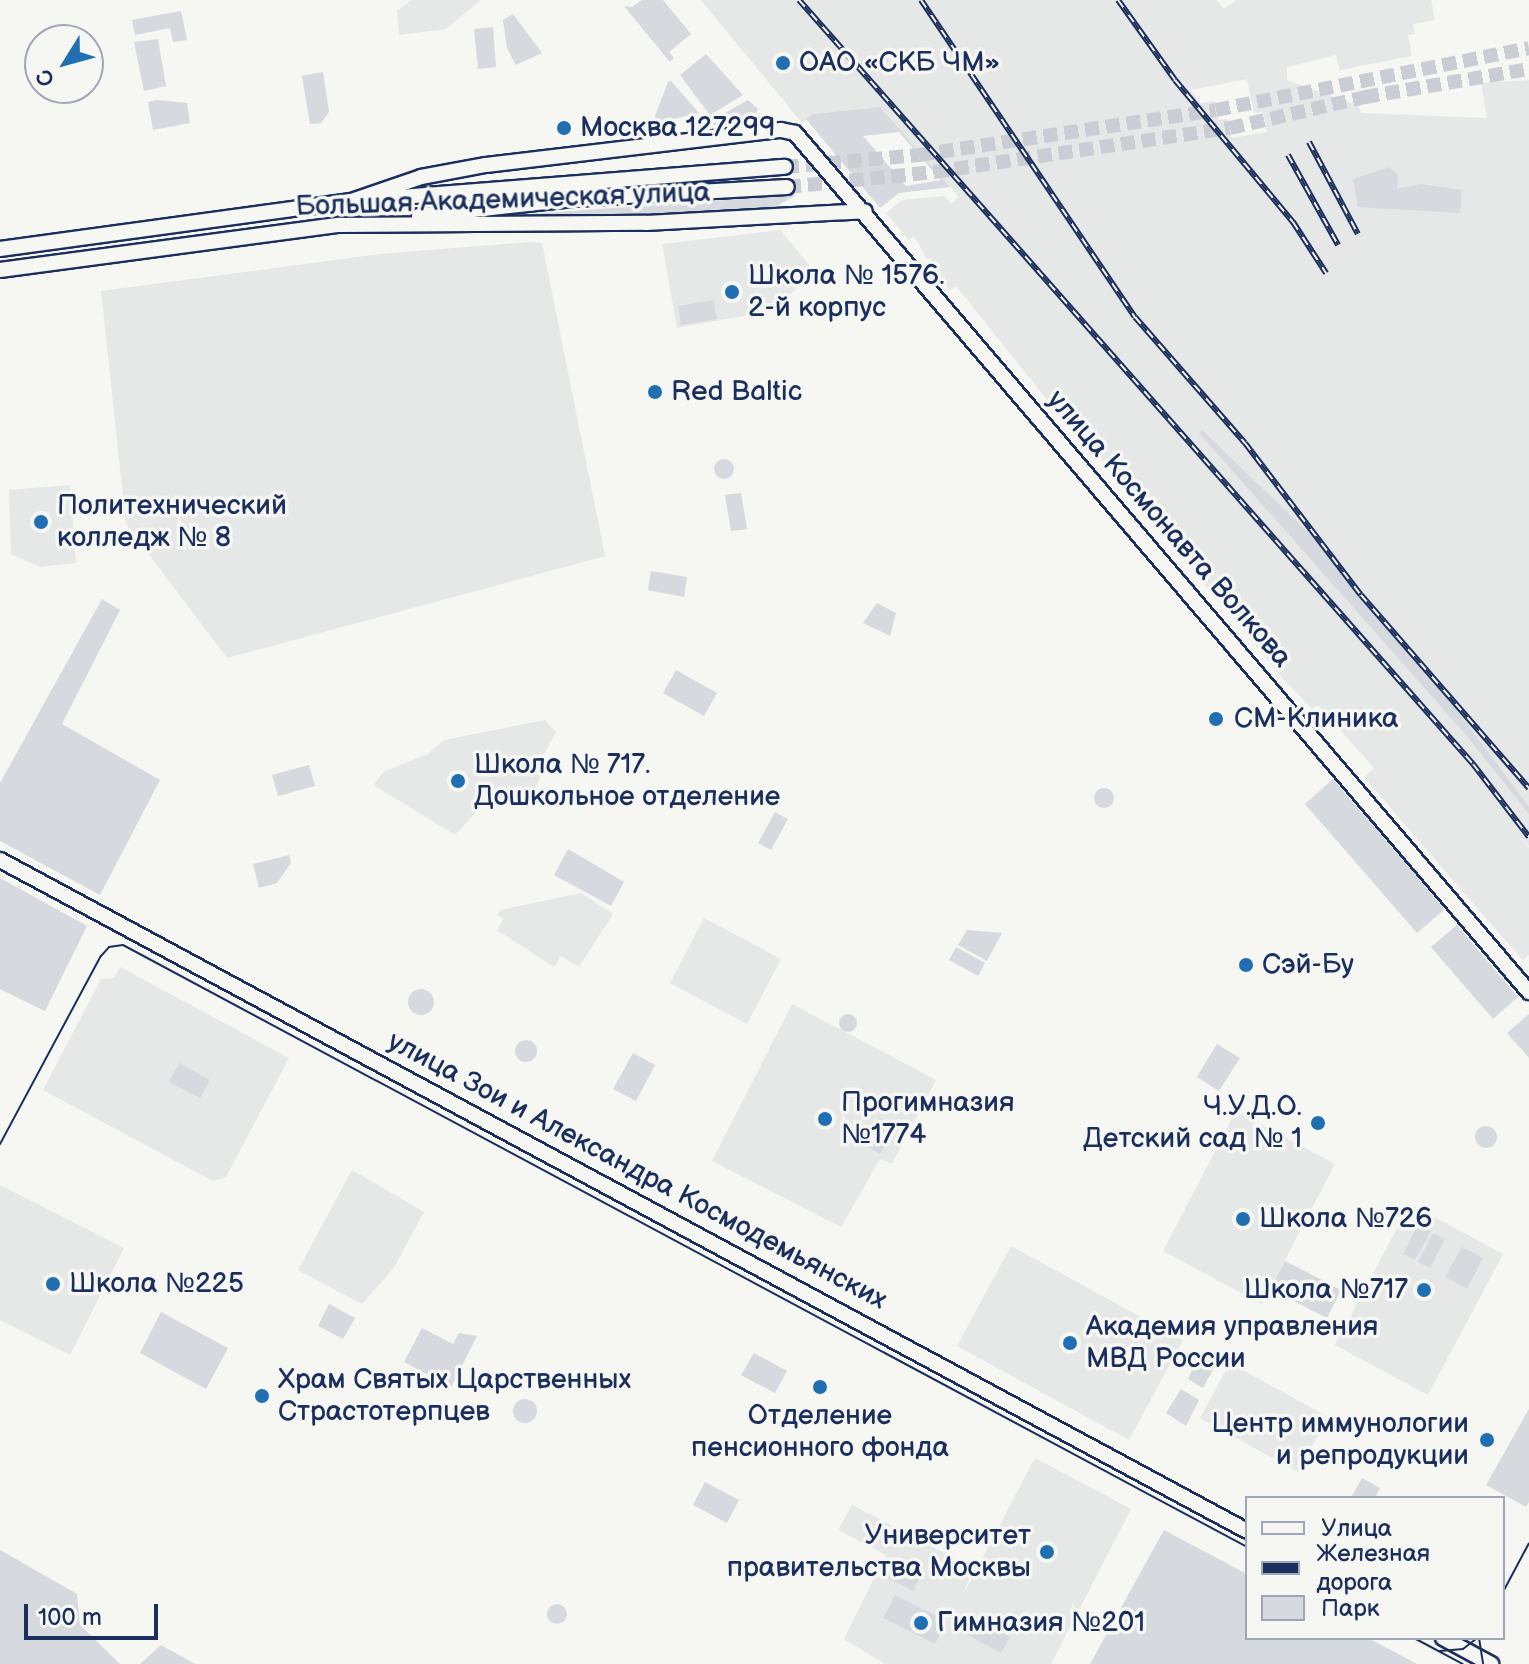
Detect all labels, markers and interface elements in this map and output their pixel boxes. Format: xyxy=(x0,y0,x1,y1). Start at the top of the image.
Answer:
north arrow xyxy=(24,24,104,104)
place label: ОАО «СКБ ЧМ» xyxy=(799,46,1000,80)
marker: ОАО «СКБ ЧМ» xyxy=(774,54,792,72)
text: С xyxy=(31,63,61,92)
place label: Москва 127299 xyxy=(580,111,775,145)
marker: Москва 127299 xyxy=(555,119,573,137)
street label: Большая Академическая улица xyxy=(295,176,711,224)
place label: Школа № 1576. 2-й корпус xyxy=(748,259,945,325)
marker: Школа № 1576. 2-й корпус xyxy=(723,283,741,301)
place label: Red Baltic xyxy=(671,375,802,409)
marker: Red Baltic xyxy=(646,383,664,401)
street label: улица Космонавта Волкова xyxy=(1039,383,1299,675)
place label: Политехнический колледж № 8 xyxy=(57,489,287,555)
marker: Политехнический колледж № 8 xyxy=(32,513,50,531)
place label: СМ-Клиника xyxy=(1234,702,1399,736)
marker: СМ-Клиника xyxy=(1205,708,1227,730)
place label: Школа № 717. Дошкольное отделение xyxy=(474,748,780,814)
marker: Школа № 717. Дошкольное отделение xyxy=(449,772,467,790)
place label: Сэй-Бу xyxy=(1262,948,1354,982)
marker: Сэй-Бу xyxy=(1237,956,1255,974)
street label: улица Зои и Александра Космодемьянских xyxy=(382,1025,892,1317)
place label: Прогимназия №1774 xyxy=(841,1086,1014,1152)
place label: Ч.У.Д.О. Детский сад № 1 xyxy=(1083,1090,1302,1156)
marker: Прогимназия №1774 xyxy=(816,1110,834,1128)
marker: Ч.У.Д.О. Детский сад № 1 xyxy=(1309,1114,1327,1132)
place label: Школа №726 xyxy=(1259,1202,1432,1236)
marker: Школа №726 xyxy=(1234,1210,1252,1228)
place label: Школа №225 xyxy=(69,1267,244,1301)
place label: Школа №717 xyxy=(1244,1273,1408,1307)
marker: Школа №225 xyxy=(44,1275,62,1293)
marker: Школа №717 xyxy=(1415,1281,1433,1299)
place label: Академия управления МВД России xyxy=(1086,1310,1378,1376)
marker: Академия управления МВД России xyxy=(1061,1334,1079,1352)
place label: Храм Святых Царственных Страстотерпцев xyxy=(278,1363,631,1429)
marker: Отделение пенсионного фонда xyxy=(811,1378,829,1396)
marker: Храм Святых Царственных Страстотерпцев xyxy=(253,1387,271,1405)
place label: Отделение пенсионного фонда xyxy=(691,1399,949,1465)
place label: Центр иммунологии и репродукции xyxy=(1211,1407,1469,1473)
marker: Центр иммунологии и репродукции xyxy=(1476,1429,1498,1451)
legend xyxy=(1245,1496,1505,1640)
text: Улица xyxy=(1321,1514,1392,1543)
place label: Университет правительства Москвы xyxy=(727,1519,1031,1585)
text: Железная дорога xyxy=(1316,1539,1430,1597)
marker: Университет правительства Москвы xyxy=(1038,1543,1056,1561)
scale bar xyxy=(28,1588,162,1638)
text: Парк xyxy=(1321,1594,1379,1623)
text: 100 m xyxy=(38,1603,102,1632)
place label: Гимназия №201 xyxy=(937,1606,1145,1640)
marker: Гимназия №201 xyxy=(912,1614,930,1632)

